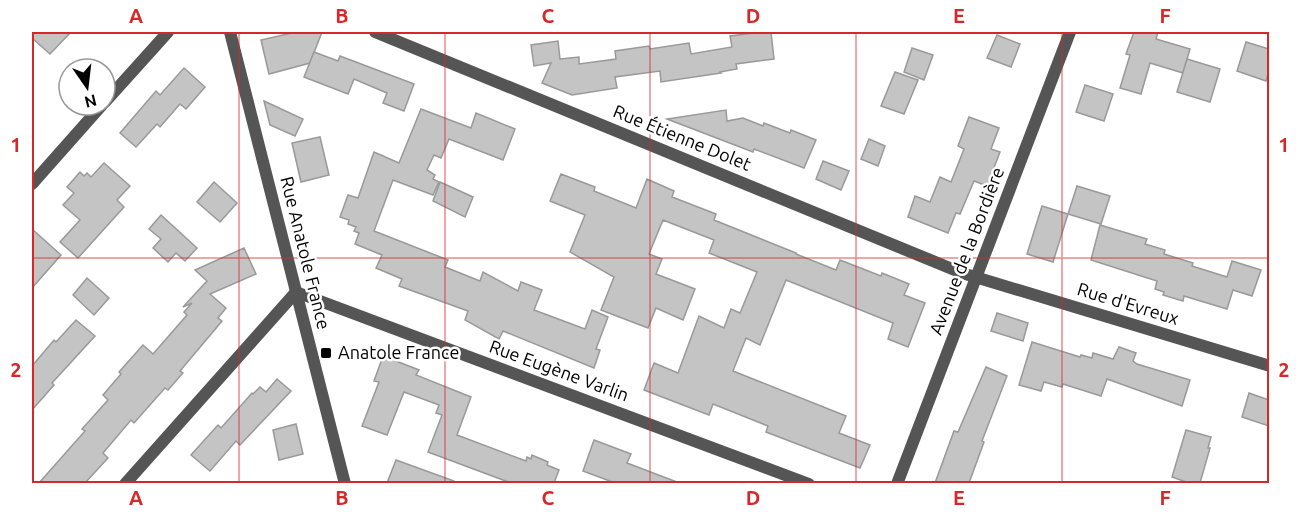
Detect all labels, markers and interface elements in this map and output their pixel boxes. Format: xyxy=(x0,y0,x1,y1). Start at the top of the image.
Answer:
text: A xyxy=(129,4,143,27)
text: B xyxy=(335,4,349,27)
text: C xyxy=(542,4,555,27)
text: D xyxy=(746,4,760,27)
text: E xyxy=(953,4,965,27)
text: F xyxy=(1159,4,1171,27)
north arrow xyxy=(57,57,117,117)
text: N xyxy=(83,91,99,112)
street label: Rue Étienne Dolet xyxy=(611,99,754,174)
text: 1 xyxy=(10,133,22,156)
text: 1 xyxy=(1278,133,1290,156)
street label: Avenue de la Bordière xyxy=(925,164,1007,337)
street label: Rue Anatole France xyxy=(277,174,335,331)
street label: Rue d'Evreux xyxy=(1075,278,1182,328)
street label: Rue Eugène Varlin xyxy=(487,336,632,405)
place label: Anatole France xyxy=(338,342,459,362)
marker: Anatole France xyxy=(319,346,333,360)
text: 2 xyxy=(10,358,22,381)
text: 2 xyxy=(1278,358,1290,381)
text: A xyxy=(129,486,143,509)
text: B xyxy=(335,486,349,509)
text: C xyxy=(542,486,555,509)
text: D xyxy=(746,486,760,509)
text: E xyxy=(953,486,965,509)
text: F xyxy=(1159,486,1171,509)

